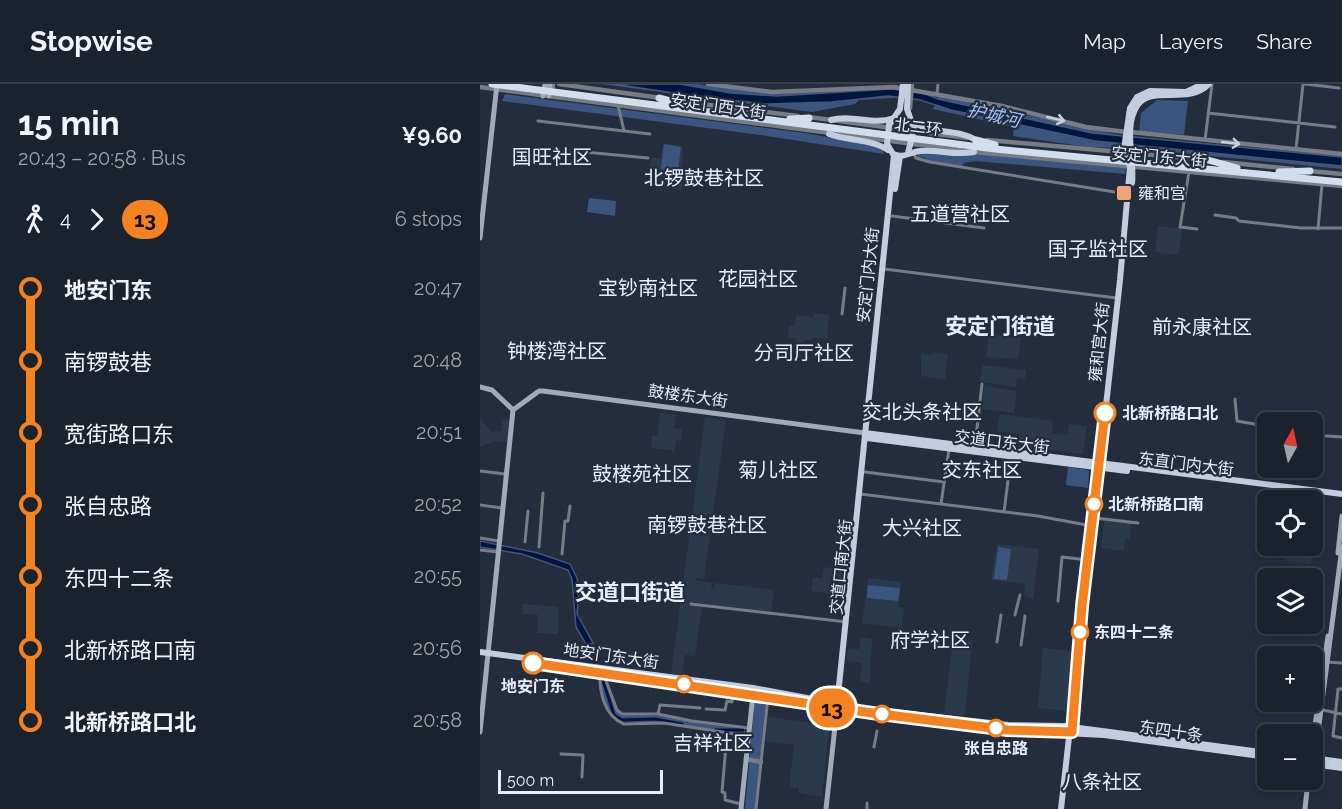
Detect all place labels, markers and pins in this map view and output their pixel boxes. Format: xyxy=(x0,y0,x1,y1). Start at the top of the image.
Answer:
marker: 雍和宫 xyxy=(1115,184,1133,202)
place label: 雍和宫 xyxy=(1138,184,1186,203)
marker: 北新桥路口北 xyxy=(1094,402,1116,424)
place label: 北新桥路口北 xyxy=(1122,404,1218,423)
marker: 北新桥路口南 xyxy=(1085,495,1103,513)
place label: 北新桥路口南 xyxy=(1108,495,1204,514)
marker: 东四十二条 xyxy=(1071,623,1089,641)
place label: 东四十二条 xyxy=(1094,623,1174,642)
marker: 地安门东 xyxy=(522,652,544,674)
unlabelled marker xyxy=(675,675,693,693)
place label: 地安门东 xyxy=(501,677,565,696)
unlabelled marker xyxy=(873,705,891,723)
marker: 张自忠路 xyxy=(987,719,1005,737)
place label: 张自忠路 xyxy=(964,739,1028,758)

